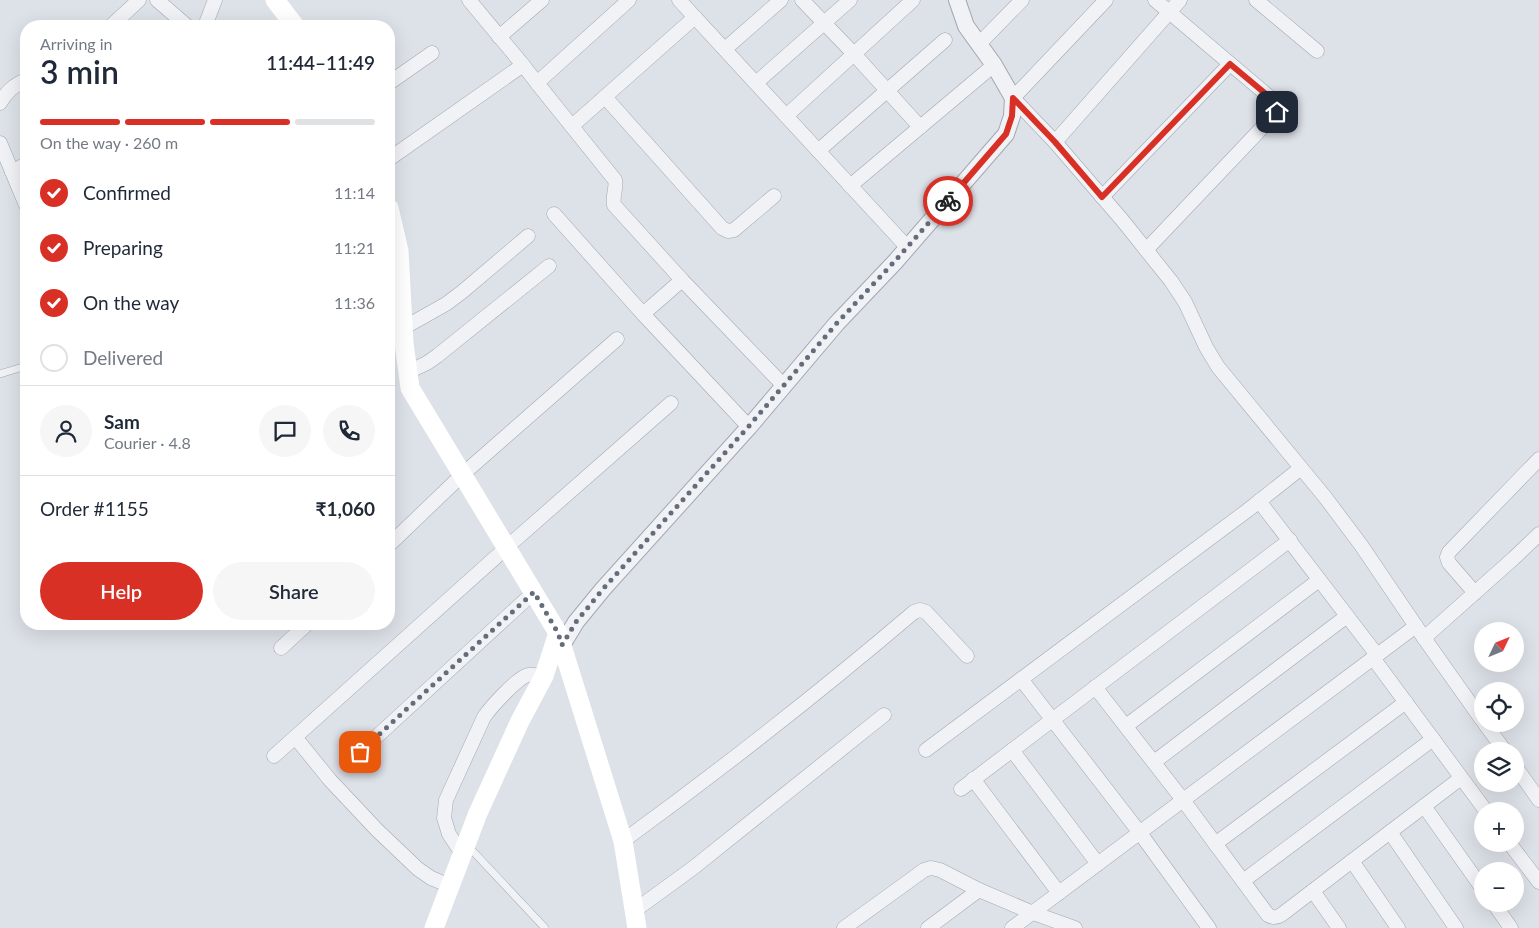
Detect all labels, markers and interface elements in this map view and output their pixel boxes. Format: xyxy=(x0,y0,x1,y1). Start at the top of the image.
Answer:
text: Arriving in xyxy=(40,34,113,53)
text: 11:44–11:49 xyxy=(266,51,375,74)
text: 3 min xyxy=(40,52,119,91)
pin xyxy=(1256,91,1298,133)
icon: home xyxy=(1263,98,1291,126)
text: On the way · 260 m xyxy=(40,133,178,152)
courier xyxy=(923,176,973,226)
icon: check xyxy=(40,179,68,207)
text: Confirmed xyxy=(83,181,171,204)
text: 11:14 xyxy=(334,183,375,202)
icon: bike xyxy=(934,187,962,215)
icon: check xyxy=(40,234,68,262)
text: Preparing xyxy=(83,236,163,259)
text: 11:21 xyxy=(334,238,375,257)
icon: check xyxy=(40,289,68,317)
text: On the way xyxy=(83,291,179,314)
text: 11:36 xyxy=(334,293,375,312)
text: Delivered xyxy=(83,346,163,369)
button: person xyxy=(40,405,92,457)
button: chat xyxy=(259,405,311,457)
button: phone xyxy=(323,405,375,457)
text: Sam xyxy=(104,410,140,433)
text: Courier · 4.8 xyxy=(104,433,191,452)
text: Order #1155 xyxy=(40,497,149,520)
text: ₹1,060 xyxy=(315,497,375,520)
button: Help xyxy=(40,562,203,620)
button: Share xyxy=(213,562,375,620)
north arrow xyxy=(1474,622,1524,672)
map controls xyxy=(1474,622,1524,912)
button: locate xyxy=(1474,682,1524,732)
pin xyxy=(339,731,381,773)
icon: bag xyxy=(346,738,374,766)
button: layers xyxy=(1474,742,1524,792)
button: + xyxy=(1474,802,1524,852)
button: − xyxy=(1474,862,1524,912)

